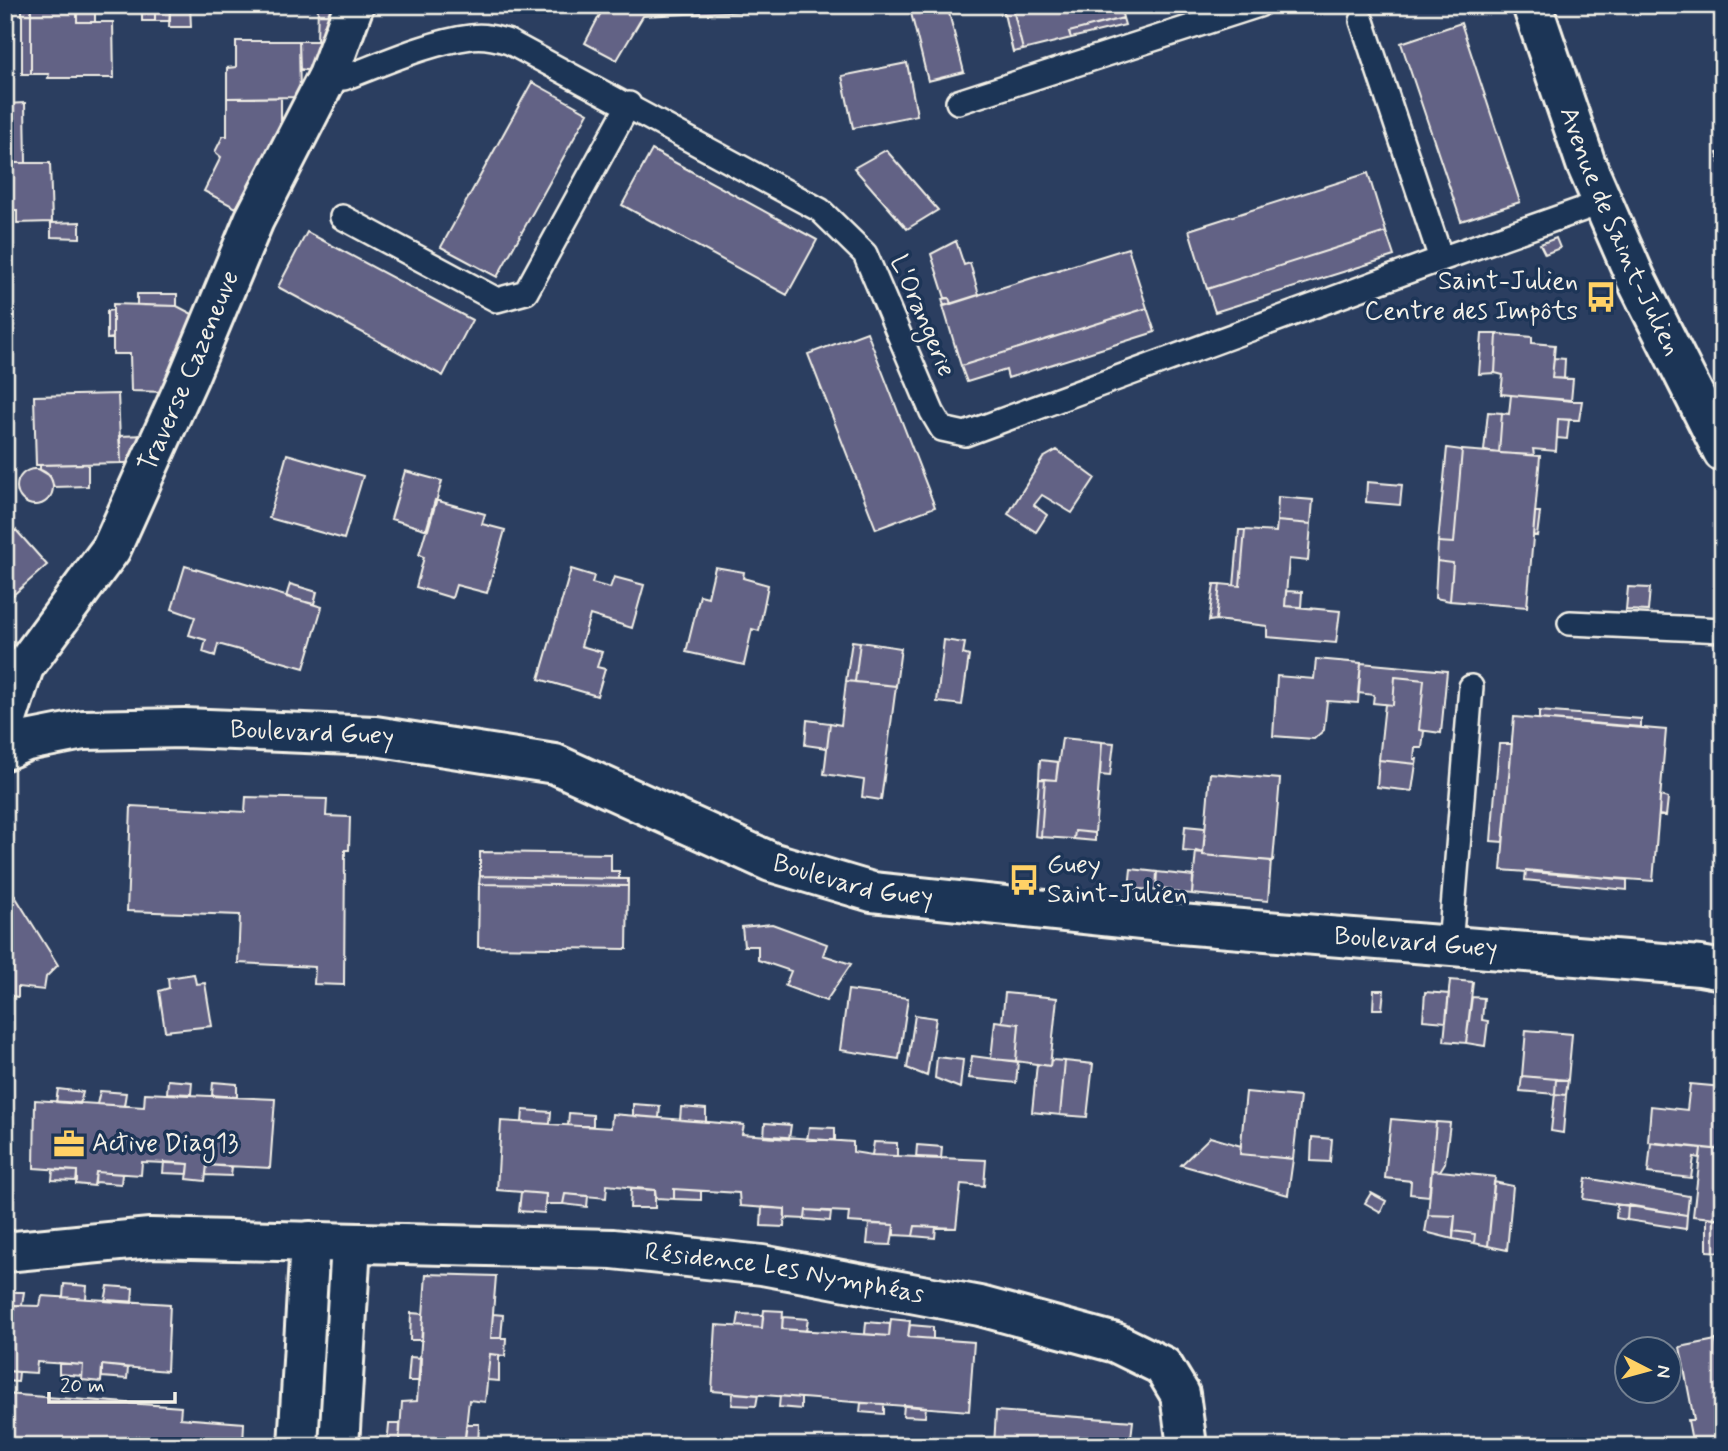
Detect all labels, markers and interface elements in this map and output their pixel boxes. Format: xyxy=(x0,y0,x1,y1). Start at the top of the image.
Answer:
street label: Avenue de Saint-Julien xyxy=(1551,103,1689,362)
street label: L'Orangerie xyxy=(879,250,963,383)
street label: Traverse Cazeneuve xyxy=(131,265,248,477)
place label: Saint-Julien Centre des Impôts xyxy=(1365,265,1578,329)
bus stop icon: Saint-Julien Centre des Impôts xyxy=(1584,280,1618,314)
street label: Boulevard Guey xyxy=(229,713,396,756)
street label: Boulevard Guey xyxy=(769,846,935,915)
place label: Guey Saint-Julien xyxy=(1047,848,1187,912)
bus stop icon: Guey Saint-Julien xyxy=(1007,863,1041,897)
street label: Boulevard Guey xyxy=(1333,920,1499,967)
office icon: Active Diag13 xyxy=(52,1127,86,1161)
place label: Active Diag13 xyxy=(92,1127,238,1163)
street label: Résidence Les Nymphéas xyxy=(643,1236,927,1312)
north arrow xyxy=(1612,1336,1682,1406)
scale bar xyxy=(49,1360,175,1404)
text: N xyxy=(1650,1364,1677,1379)
text: 20 m xyxy=(60,1372,105,1400)

